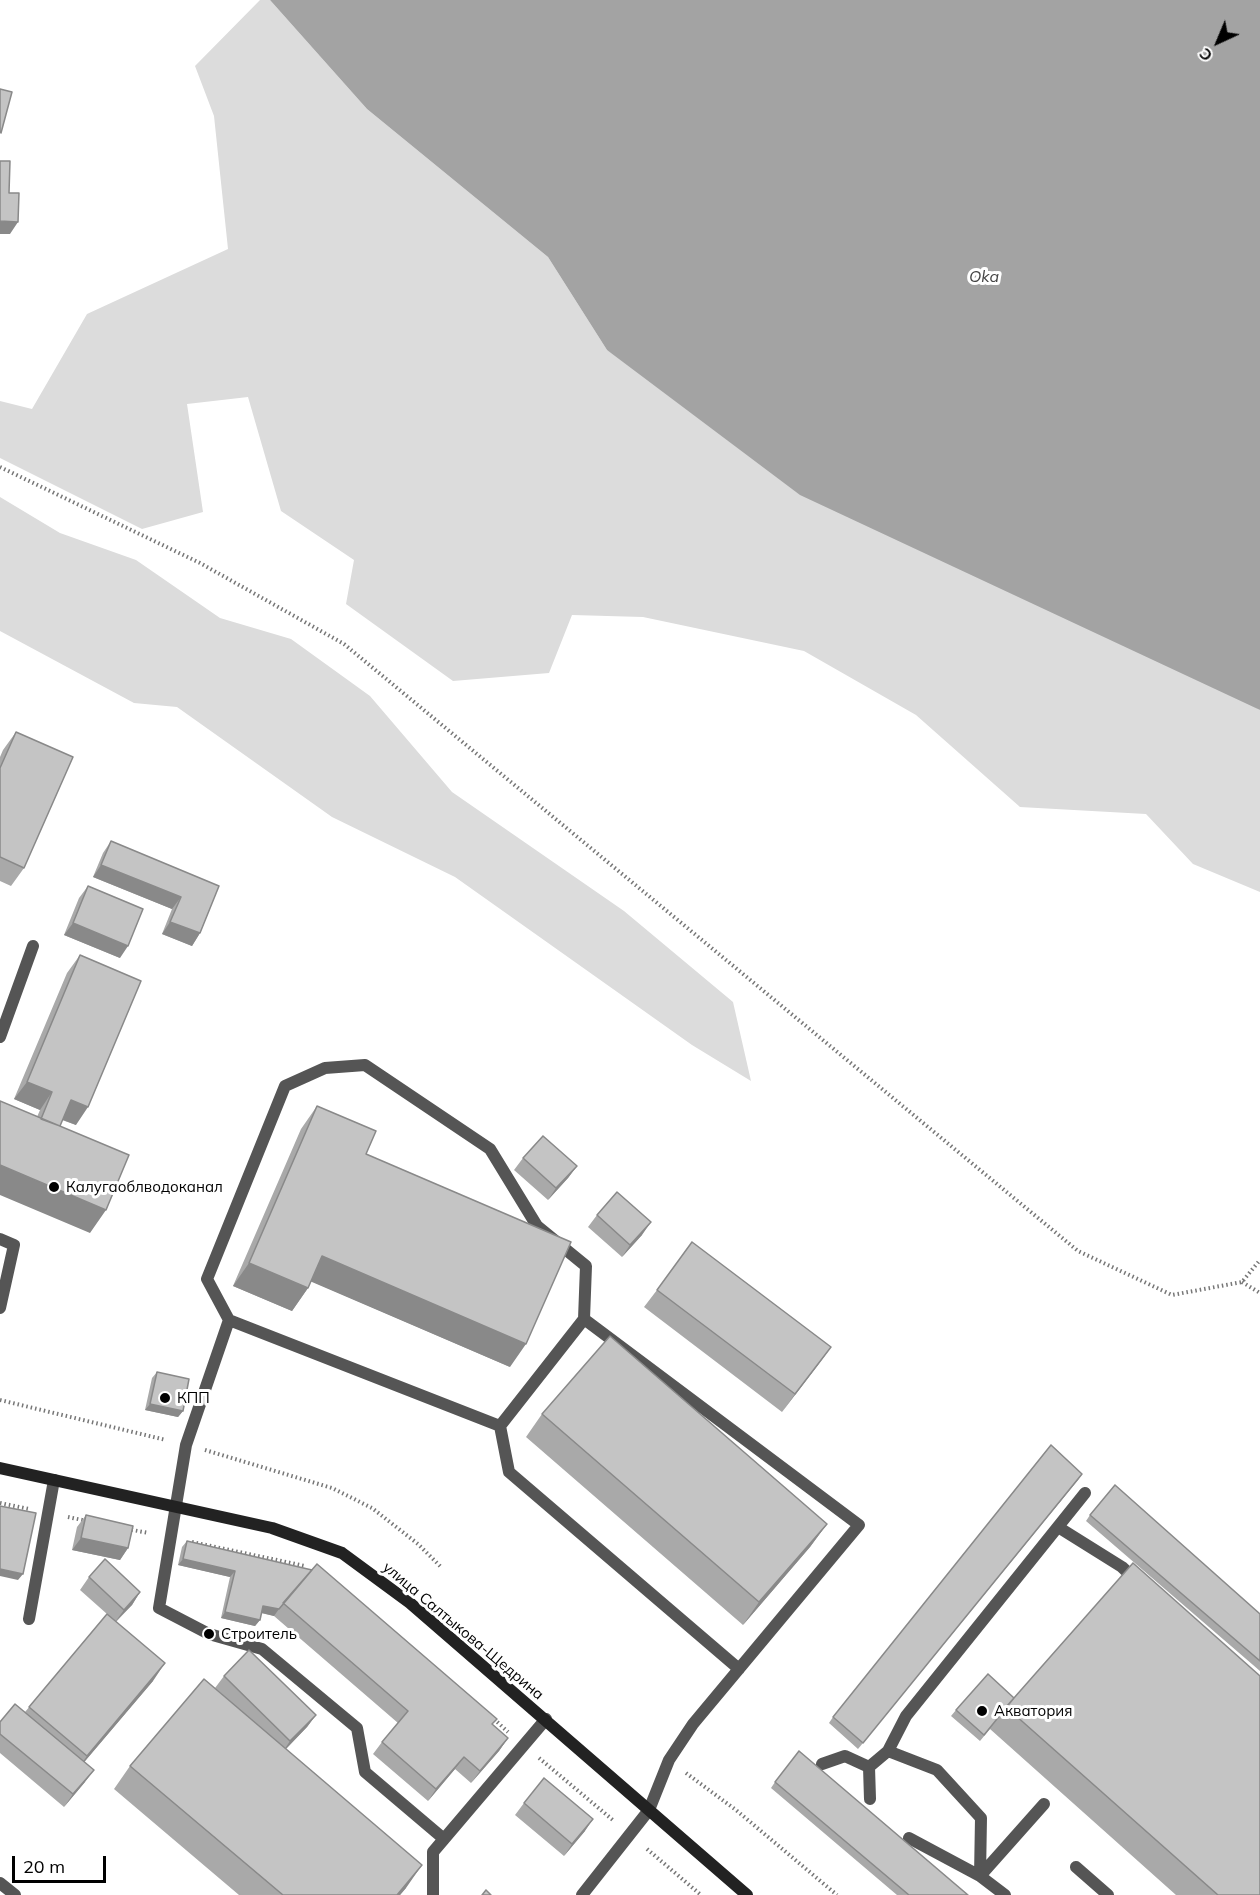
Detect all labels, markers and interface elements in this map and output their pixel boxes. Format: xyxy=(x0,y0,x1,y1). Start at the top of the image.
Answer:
north arrow xyxy=(1188,12,1248,72)
text: С xyxy=(1195,44,1216,66)
water label: Oka xyxy=(969,267,999,287)
place label: Калугаоблводоканал xyxy=(66,1178,223,1196)
marker: Калугаоблводоканал xyxy=(47,1180,61,1194)
place label: КПП xyxy=(177,1389,210,1407)
marker: КПП xyxy=(158,1391,172,1405)
street label: улица Салтыкова-Щедрина xyxy=(379,1558,547,1704)
place label: Строитель xyxy=(221,1625,297,1643)
marker: Строитель xyxy=(202,1627,216,1641)
place label: Акватория xyxy=(994,1702,1072,1720)
marker: Акватория xyxy=(975,1704,989,1718)
scale bar xyxy=(15,1844,110,1882)
text: 20 m xyxy=(23,1855,65,1878)

